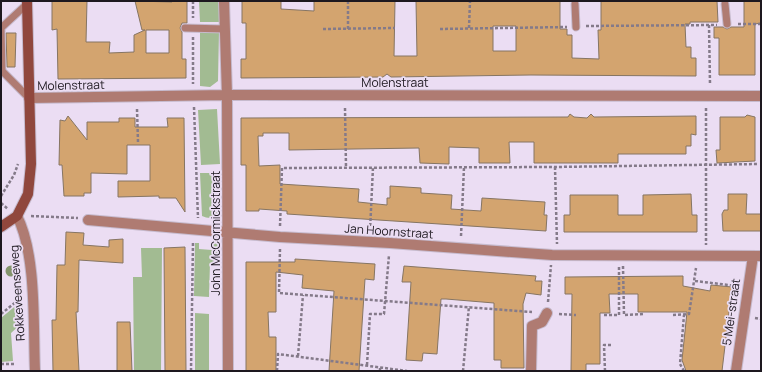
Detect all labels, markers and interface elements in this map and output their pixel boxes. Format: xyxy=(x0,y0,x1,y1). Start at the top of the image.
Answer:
street label: Molenstraat xyxy=(361,74,429,91)
street label: Molenstraat xyxy=(37,76,105,94)
street label: John McCormickstraat xyxy=(207,170,224,295)
street label: Jan Hoornstraat xyxy=(344,219,434,243)
street label: Rokkeveenseweg xyxy=(5,244,29,342)
street label: 5 Mei-straat xyxy=(718,277,744,347)

